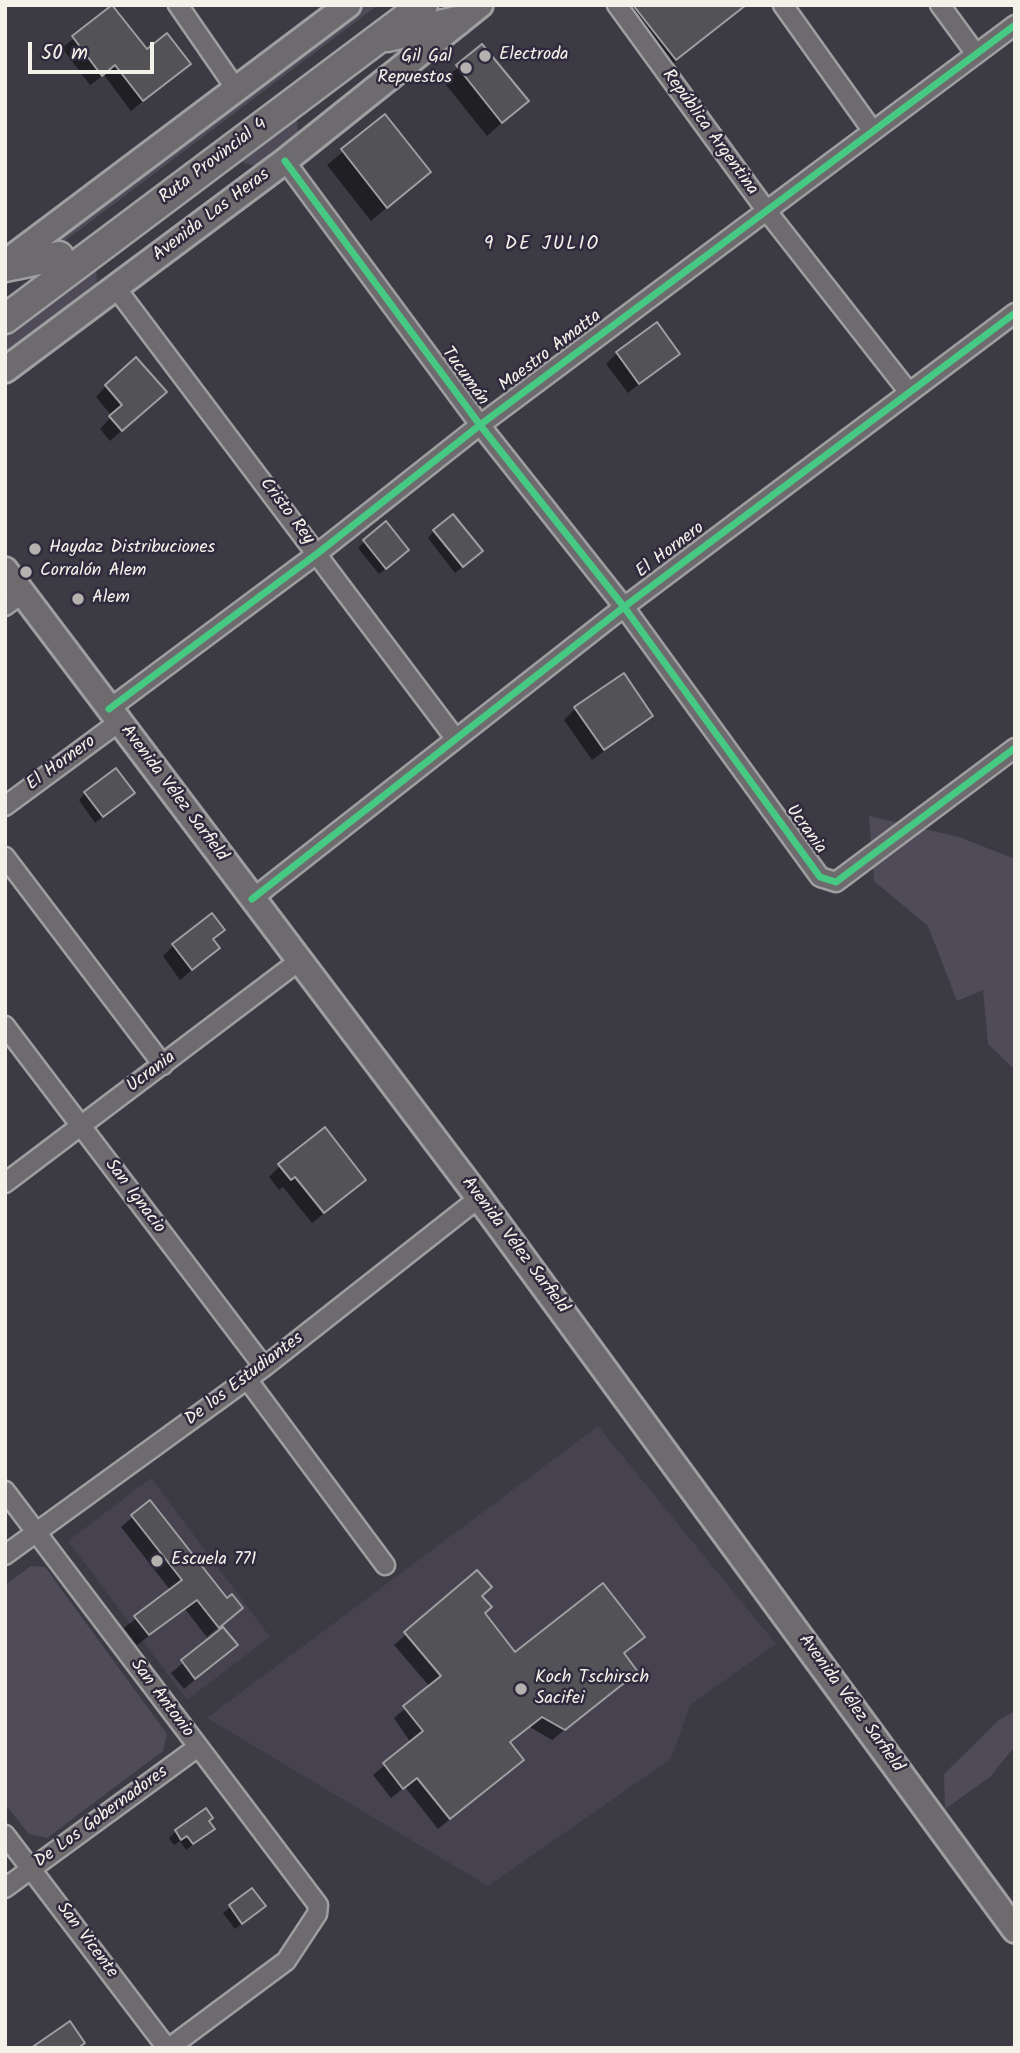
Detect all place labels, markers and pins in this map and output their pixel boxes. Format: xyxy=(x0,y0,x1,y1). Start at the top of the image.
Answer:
place label: Electroda xyxy=(499,45,569,67)
place label: Gil Gal Repuestos xyxy=(378,47,452,90)
marker: Electroda xyxy=(477,48,493,64)
marker: Gil Gal Repuestos xyxy=(458,60,474,76)
place label: Haydaz Distribuciones xyxy=(49,538,215,560)
marker: Haydaz Distribuciones xyxy=(27,541,43,557)
place label: Corralón Alem xyxy=(40,561,146,583)
marker: Corralón Alem xyxy=(18,564,34,580)
place label: Alem xyxy=(92,588,130,610)
marker: Alem xyxy=(70,591,86,607)
place label: Escuela 771 xyxy=(171,1550,256,1572)
marker: Escuela 771 xyxy=(149,1553,165,1569)
place label: Koch Tschirsch Sacifei xyxy=(535,1668,649,1710)
marker: Koch Tschirsch Sacifei xyxy=(513,1681,529,1697)

